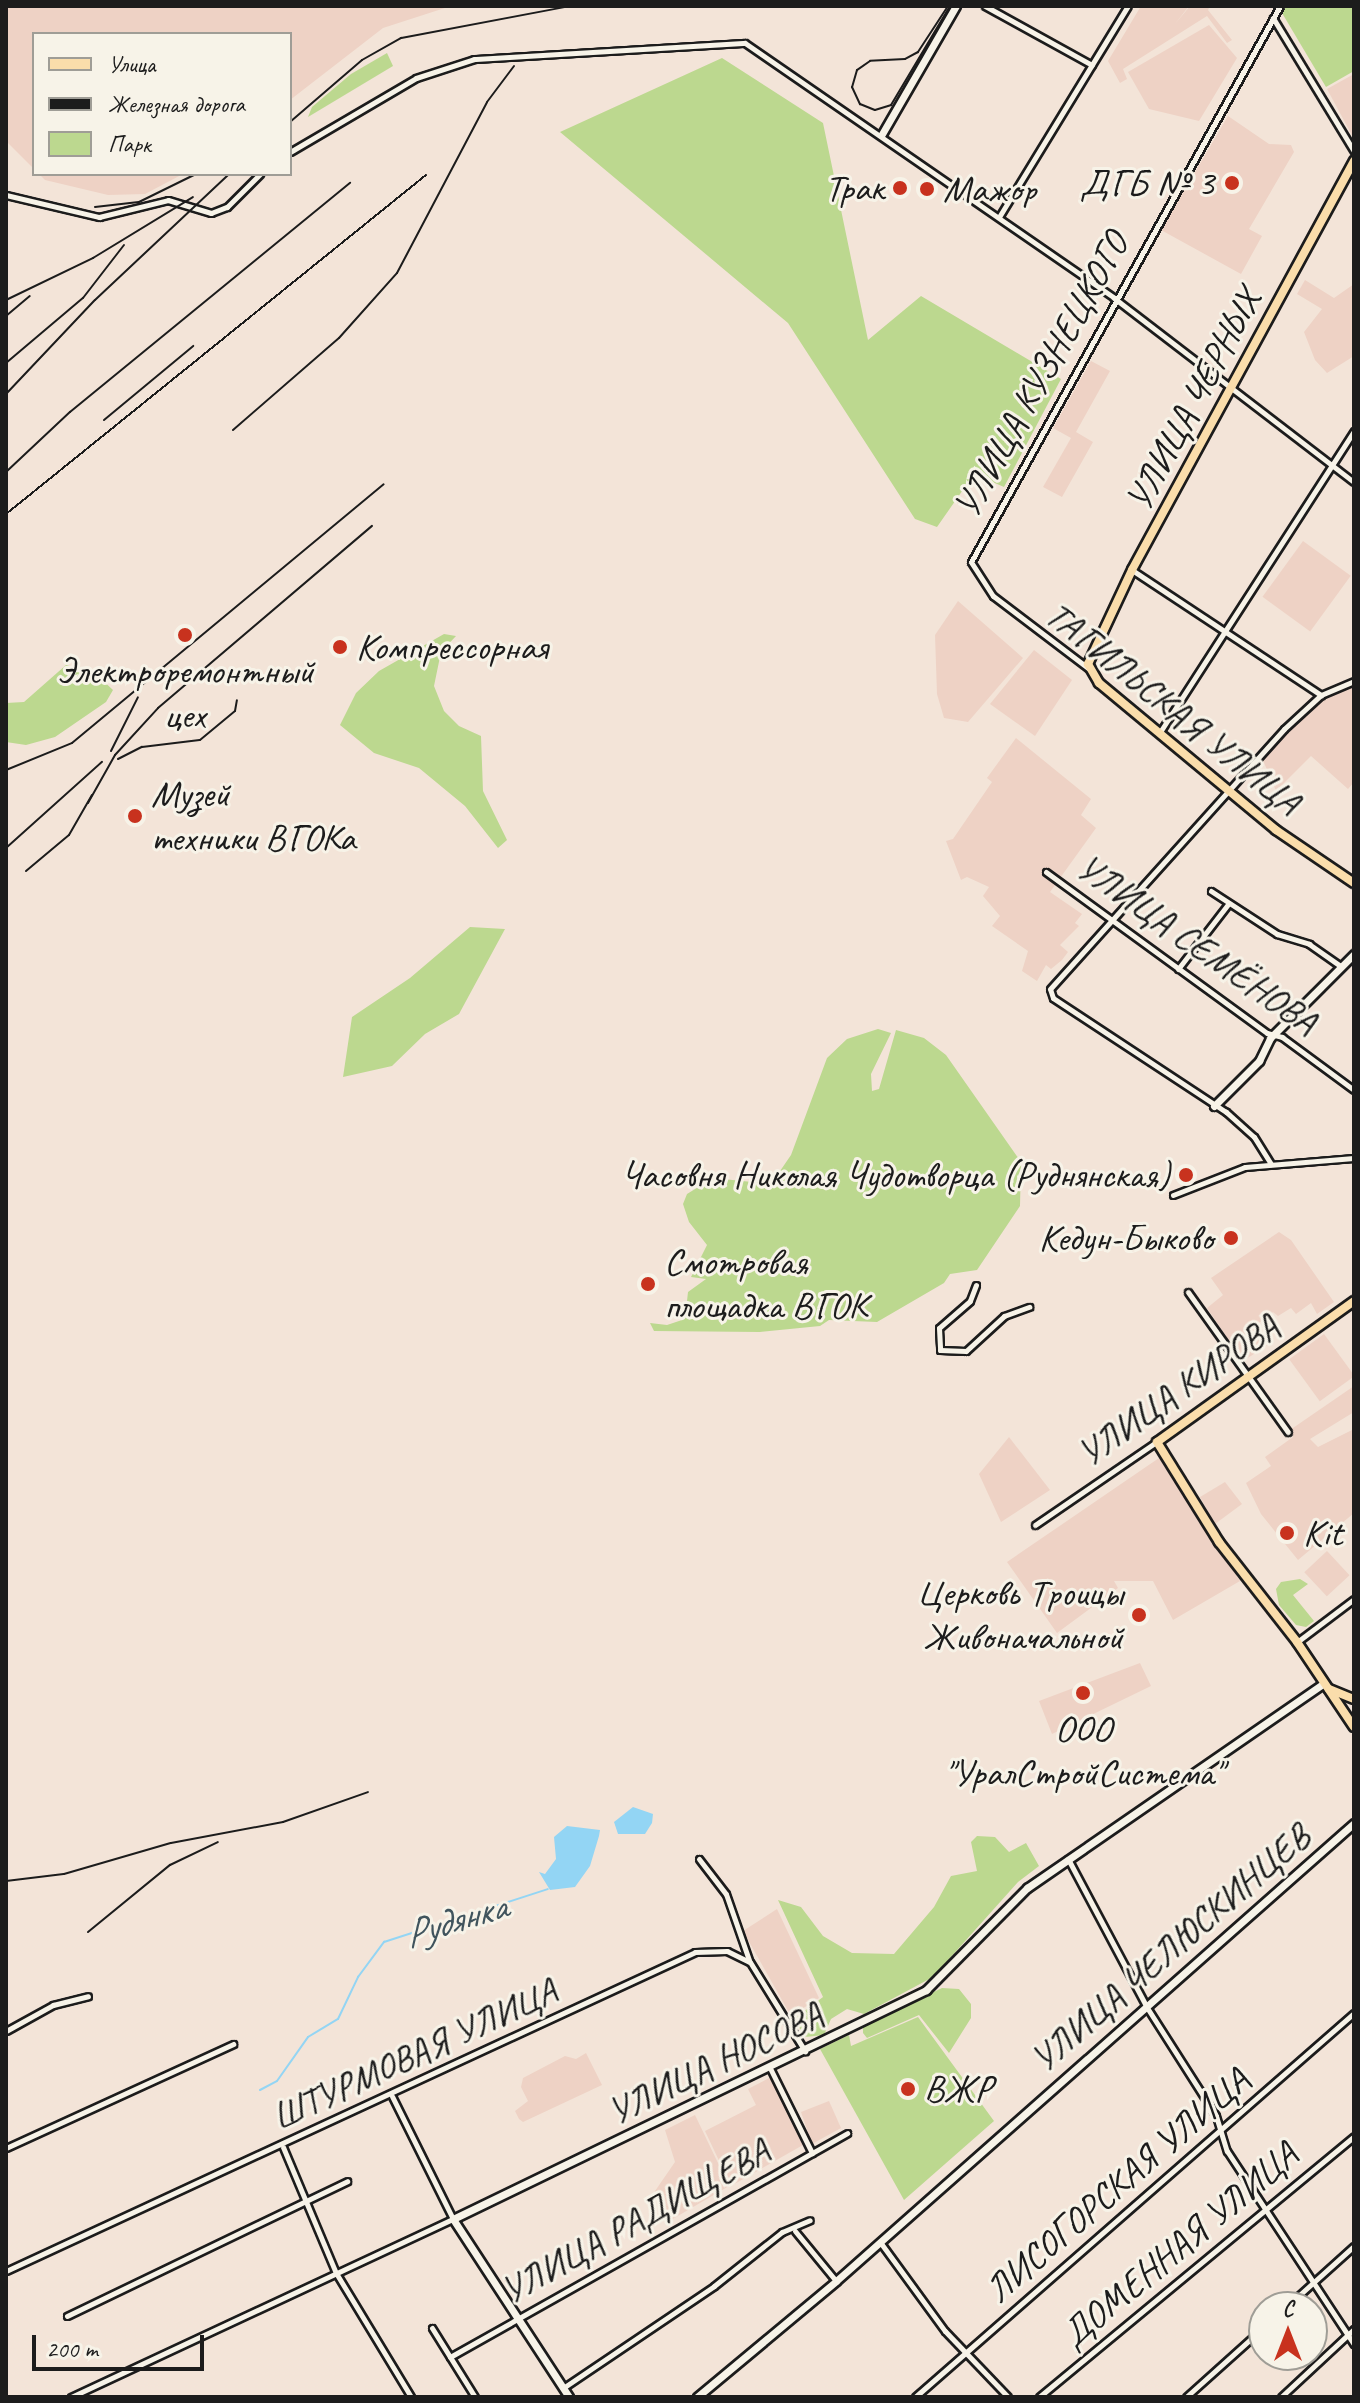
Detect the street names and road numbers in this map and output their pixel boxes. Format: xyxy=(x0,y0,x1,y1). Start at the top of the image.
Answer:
street label: УЛИЦА КУЗНЕЦКОГО xyxy=(945,226,1137,524)
street label: УЛИЦА ЧЕРНЫХ xyxy=(1116,282,1270,518)
street label: ТАГИЛЬСКАЯ УЛИЦА xyxy=(1037,592,1309,824)
street label: УЛИЦА СЕМЁНОВА xyxy=(1068,844,1326,1044)
street label: УЛИЦА КИРОВА xyxy=(1068,1303,1288,1477)
street label: УЛИЦА ЧЕЛЮСКИНЦЕВ xyxy=(1022,1815,1318,2081)
street label: ШТУРМОВАЯ УЛИЦА xyxy=(265,1968,563,2140)
street label: УЛИЦА НОСОВА xyxy=(600,1991,830,2135)
street label: ЛИСОГОРСКАЯ УЛИЦА xyxy=(976,2059,1258,2311)
street label: УЛИЦА РАДИЩЕВА xyxy=(495,2129,775,2313)
street label: ДОМЕННАЯ УЛИЦА xyxy=(1051,2132,1307,2358)

